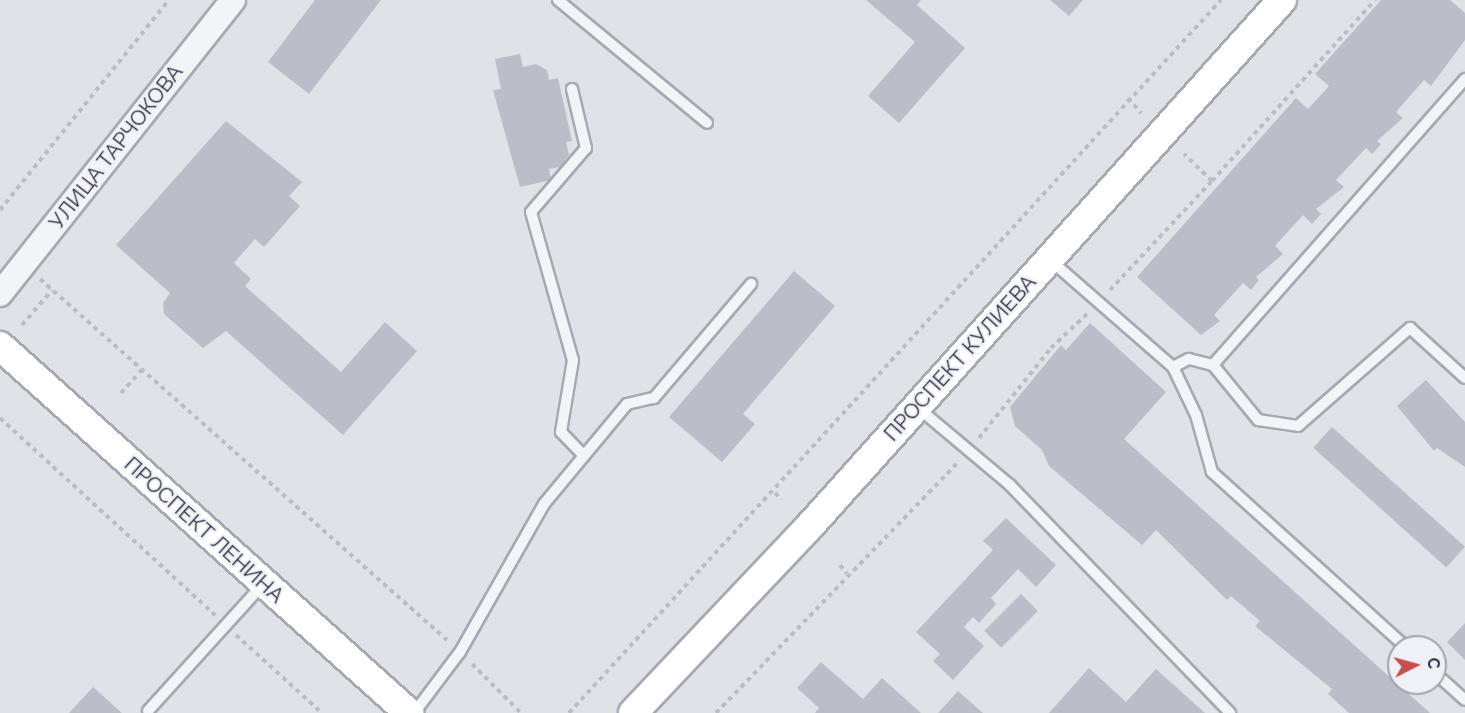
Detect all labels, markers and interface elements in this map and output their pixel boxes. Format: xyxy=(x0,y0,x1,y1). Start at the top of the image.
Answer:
street label: УЛИЦА ТАРЧОКОВА xyxy=(44,59,188,235)
street label: ПРОСПЕКТ КУЛИЕВА xyxy=(878,269,1042,447)
street label: ПРОСПЕКТ ЛЕНИНА xyxy=(119,451,289,609)
north arrow xyxy=(1387,635,1447,695)
text: С xyxy=(1423,657,1443,670)

